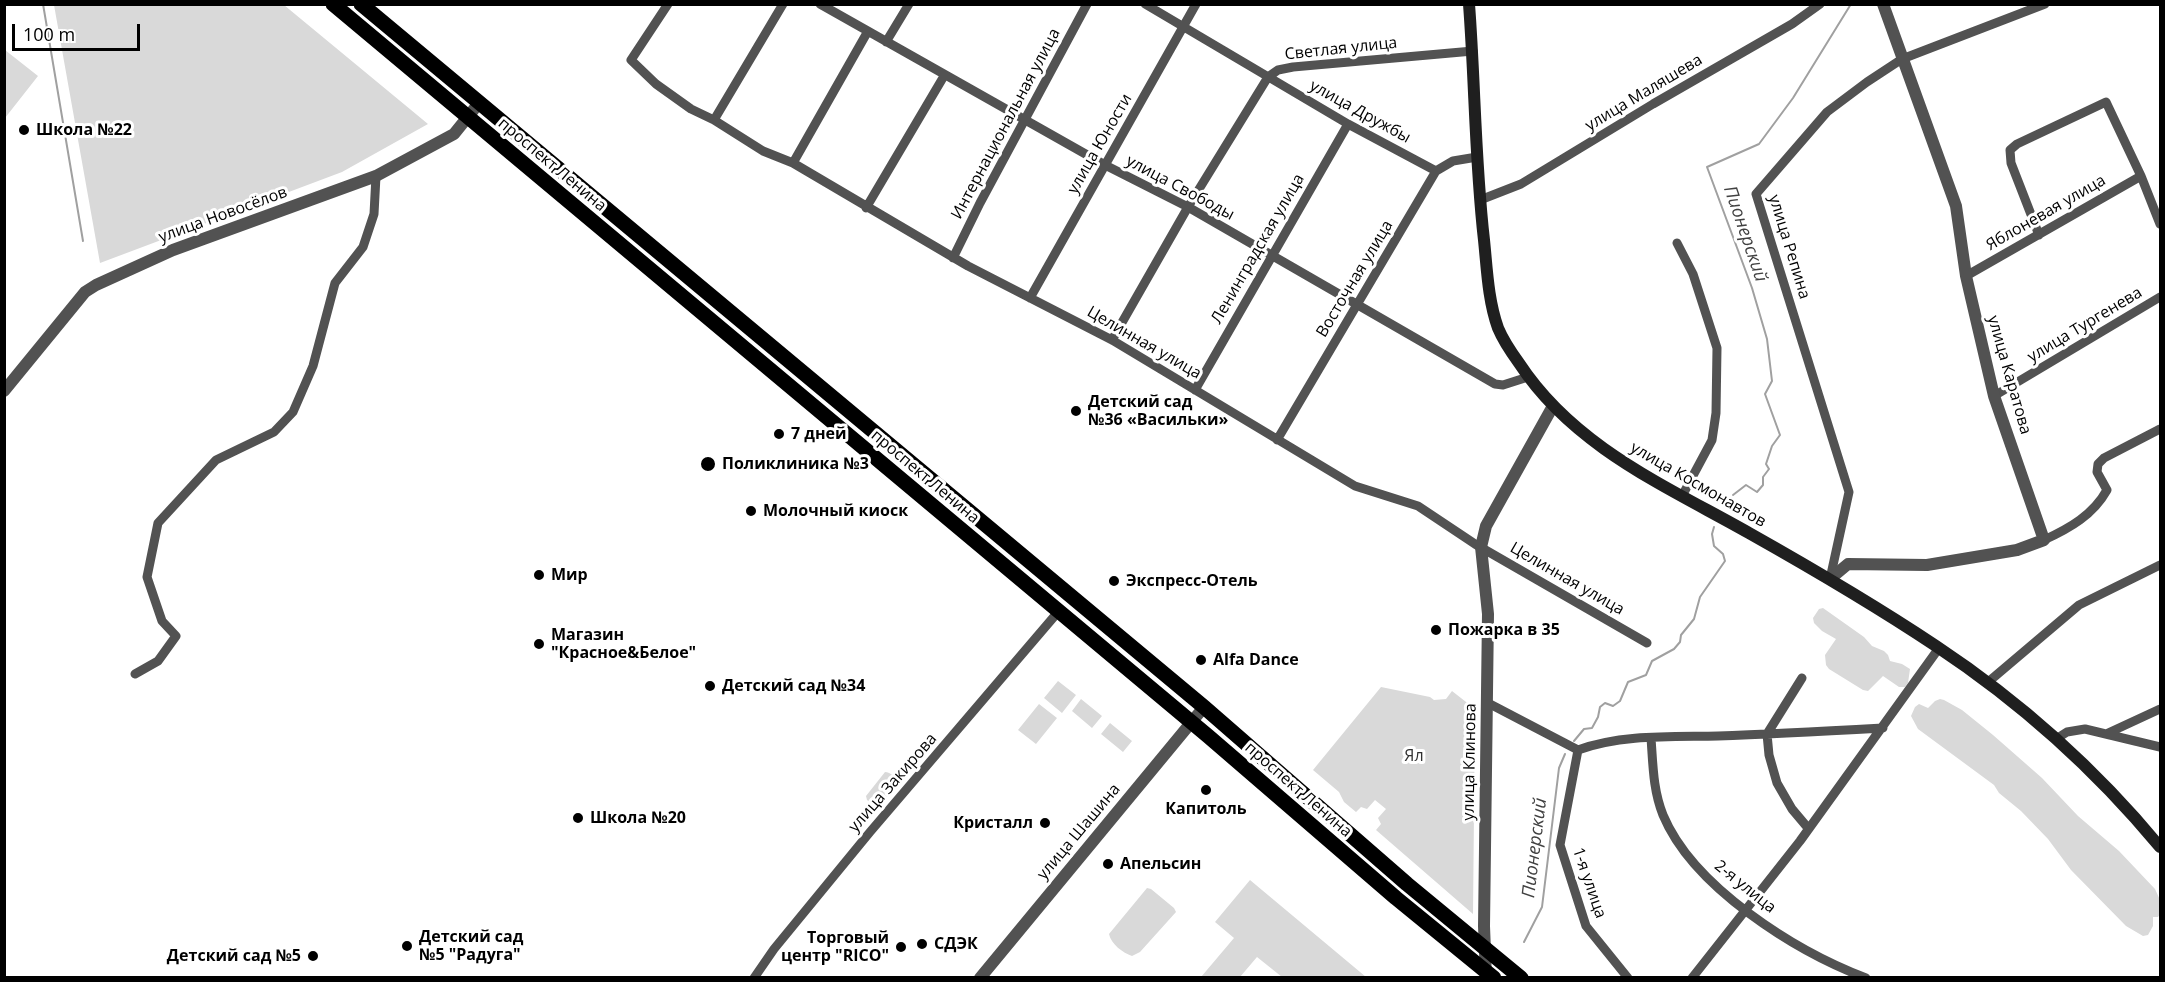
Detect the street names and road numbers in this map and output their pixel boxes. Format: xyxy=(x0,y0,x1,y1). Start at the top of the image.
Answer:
street label: Интернациональная улица xyxy=(947,25,1065,223)
street label: Светлая улица xyxy=(1284,34,1398,64)
street label: улица Маляшева xyxy=(1582,51,1706,135)
street label: улица Дружбы xyxy=(1306,76,1414,148)
street label: улица Юности xyxy=(1064,91,1136,197)
street label: проспект Ленина xyxy=(494,114,610,216)
street label: улица Свободы xyxy=(1123,151,1237,225)
street label: Ленинградская улица xyxy=(1207,171,1309,327)
street label: Яблоневая улица xyxy=(1983,171,2109,255)
street label: улица Новосёлов xyxy=(156,183,290,247)
street label: улица Репина xyxy=(1764,192,1814,302)
street label: Восточная улица xyxy=(1313,217,1397,341)
street label: улица Тургенева xyxy=(2024,283,2146,367)
street label: Целинная улица xyxy=(1084,303,1204,383)
street label: улица Каратова xyxy=(1983,313,2035,437)
street label: проспект Ленина xyxy=(867,426,983,528)
street label: улица Космонавтов xyxy=(1627,438,1769,532)
street label: Целинная улица xyxy=(1507,539,1627,619)
street label: улица Клинова xyxy=(1459,703,1481,821)
street label: улица Закирова xyxy=(845,730,941,836)
street label: проспект Ленина xyxy=(1241,738,1355,842)
street label: улица Шашина xyxy=(1033,780,1125,884)
street label: 1-я улица xyxy=(1568,845,1610,921)
street label: 2-я улица xyxy=(1710,856,1780,918)

